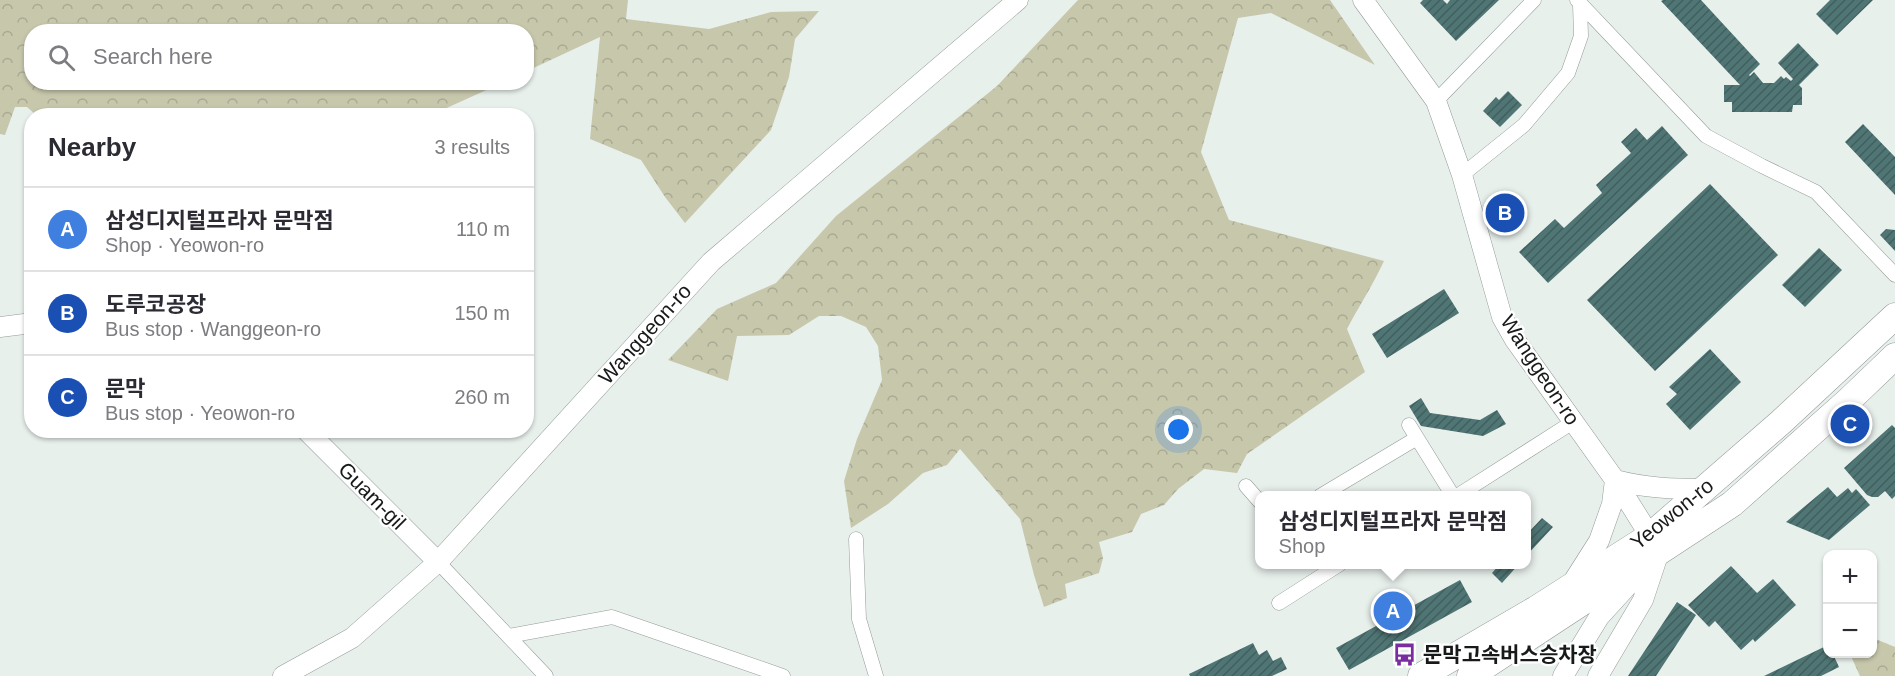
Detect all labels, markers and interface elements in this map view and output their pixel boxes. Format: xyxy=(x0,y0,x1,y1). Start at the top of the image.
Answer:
search box xyxy=(24,24,534,90)
icon: search xyxy=(45,41,78,74)
text: Search here xyxy=(93,44,213,69)
text: Nearby xyxy=(48,132,136,162)
text: 3 results xyxy=(434,136,510,158)
pin: B xyxy=(1486,190,1524,236)
text: 삼성디지털프라자 문막점 xyxy=(105,208,334,233)
text: A xyxy=(60,218,75,240)
text: 110 m xyxy=(456,218,510,240)
text: Shop · Yeowon-ro xyxy=(105,234,264,256)
street label: Wanggeon-ro xyxy=(594,279,695,388)
text: 도루코공장 xyxy=(105,292,206,317)
text: B xyxy=(60,302,75,324)
text: 150 m xyxy=(454,302,510,324)
street label: Wanggeon-ro xyxy=(1496,310,1585,429)
text: Bus stop · Wanggeon-ro xyxy=(105,318,321,340)
text: 문막 xyxy=(105,376,145,401)
text: C xyxy=(60,386,75,408)
text: 260 m xyxy=(454,386,510,408)
text: Bus stop · Yeowon-ro xyxy=(105,402,295,424)
pin: C xyxy=(1830,402,1870,446)
your location xyxy=(1164,415,1193,444)
street label: Guam-gil xyxy=(334,457,411,534)
street label: Yeowon-ro xyxy=(1626,473,1718,554)
popup xyxy=(1255,491,1531,569)
text: 삼성디지털프라자 문막점 xyxy=(1279,509,1507,534)
text: Shop xyxy=(1279,535,1325,557)
map controls xyxy=(1823,550,1877,658)
button: + xyxy=(1823,550,1877,604)
pin: A xyxy=(1374,588,1412,634)
button: − xyxy=(1823,604,1877,658)
bus stop icon: 문막고속버스승차장 xyxy=(1392,642,1418,668)
place label: 문막고속버스승차장 xyxy=(1423,643,1597,666)

